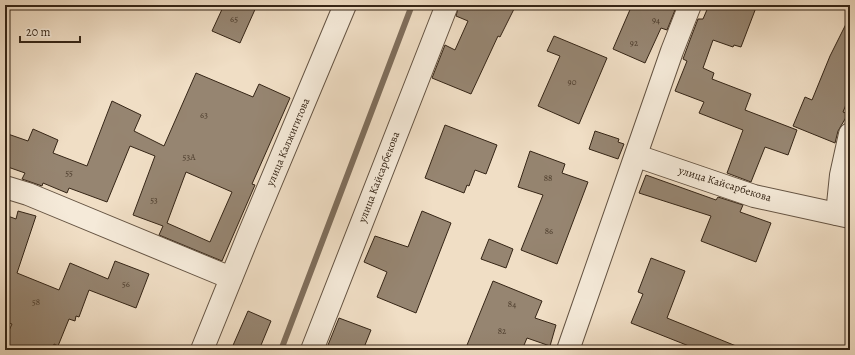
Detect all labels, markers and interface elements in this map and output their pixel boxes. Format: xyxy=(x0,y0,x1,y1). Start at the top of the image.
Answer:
house number: 65 xyxy=(230,13,238,25)
house number: 94 xyxy=(652,14,660,26)
scale bar xyxy=(20,18,80,44)
text: 20 m xyxy=(26,24,50,40)
house number: 92 xyxy=(630,37,639,49)
house number: 90 xyxy=(568,76,577,88)
street label: улица Калжигитова xyxy=(262,95,314,189)
house number: 63 xyxy=(200,109,208,121)
street label: улица Кайсарбекова xyxy=(354,128,404,226)
house number: 53А xyxy=(183,151,196,163)
street label: улица Кайсарбекова xyxy=(676,162,774,206)
house number: 55 xyxy=(65,167,73,179)
house number: 88 xyxy=(544,172,552,184)
house number: 53 xyxy=(150,194,158,206)
house number: 86 xyxy=(545,225,553,237)
house number: 56 xyxy=(122,278,130,290)
house number: 58 xyxy=(32,296,40,308)
house number: 84 xyxy=(508,298,516,310)
house number: 82 xyxy=(498,325,507,337)

